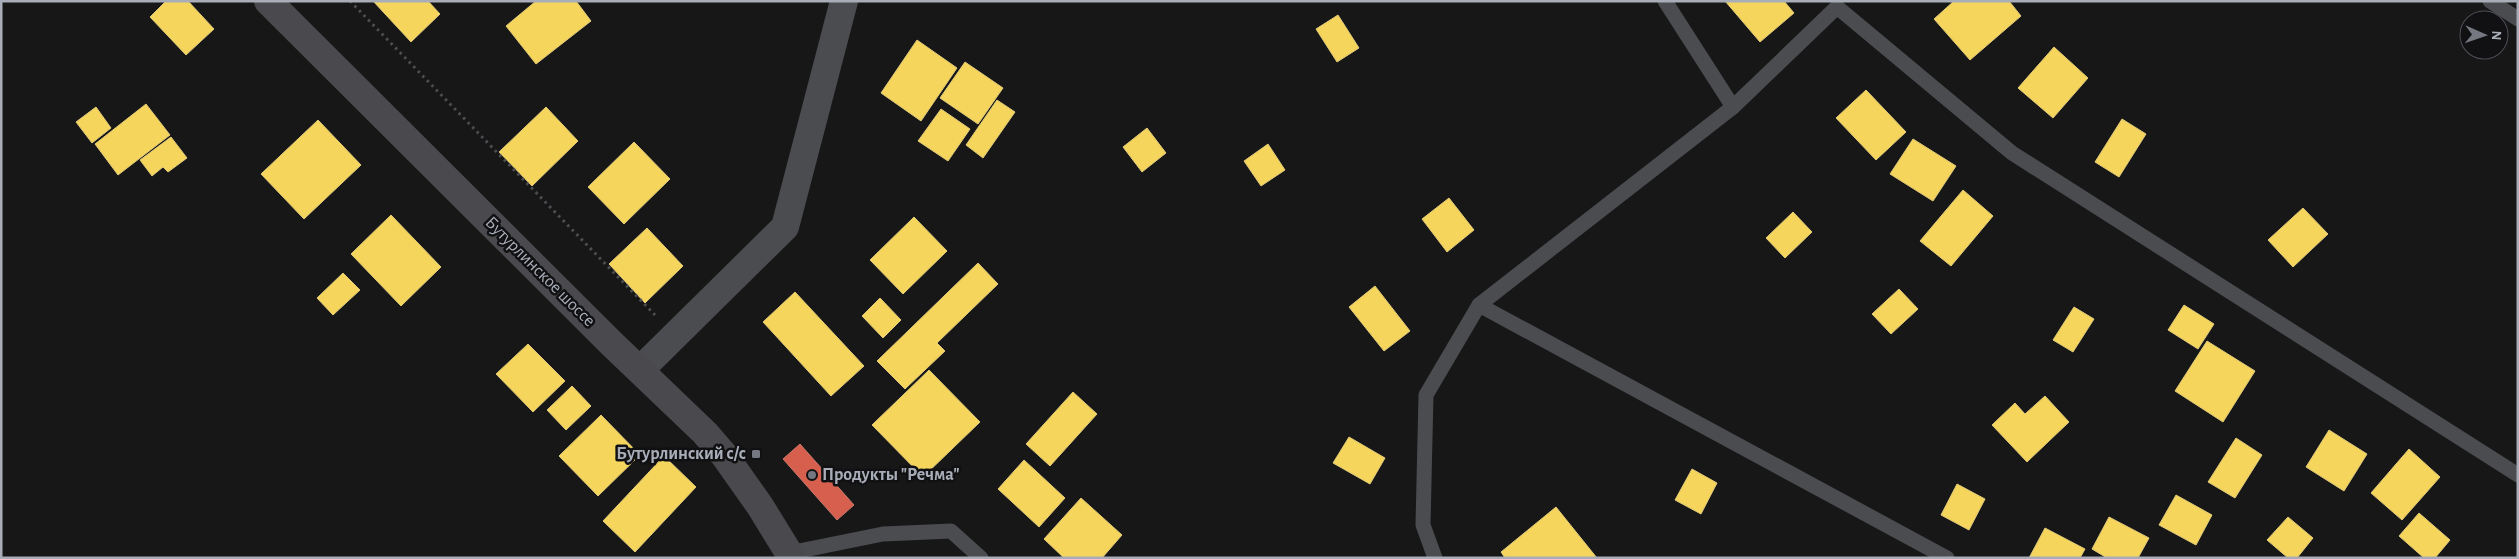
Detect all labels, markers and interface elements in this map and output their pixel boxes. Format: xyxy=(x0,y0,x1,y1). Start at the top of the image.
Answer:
north arrow xyxy=(2459,10,2509,60)
text: N xyxy=(2489,30,2503,41)
street label: Бутурлинское шоссе xyxy=(481,213,599,331)
place label: Бутурлинский с/с xyxy=(616,445,746,463)
marker: Бутурлинский с/с xyxy=(750,448,762,460)
place label: Продукты "Речма" xyxy=(822,466,960,484)
marker: Продукты "Речма" xyxy=(806,469,818,481)

